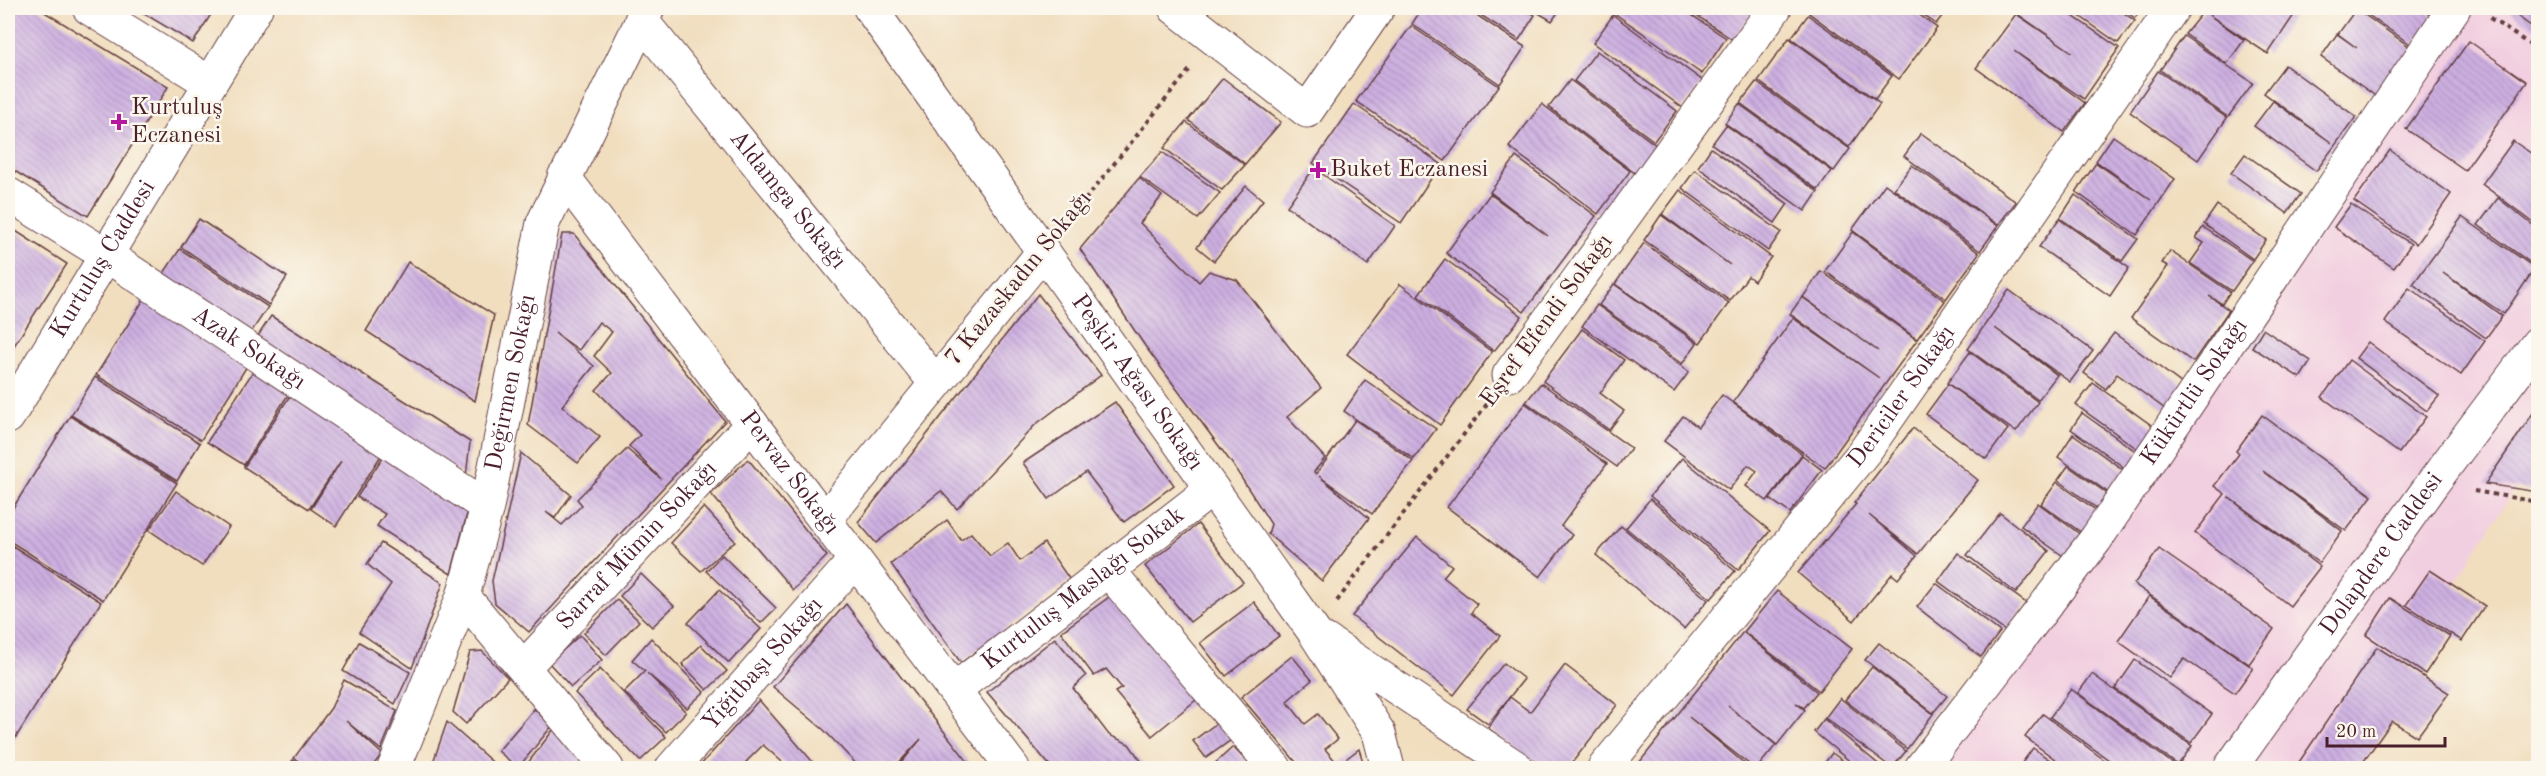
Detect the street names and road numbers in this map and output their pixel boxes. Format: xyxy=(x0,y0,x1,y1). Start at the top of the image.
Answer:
street label: Aldamga Sokağı xyxy=(724,126,850,274)
street label: Kurtuluş Caddesi xyxy=(47,177,160,343)
street label: 7 Kazaskadın Sokağı xyxy=(941,187,1097,371)
street label: Eşref Efendi Sokağı xyxy=(1476,230,1618,412)
street label: Peşkir Ağası Sokağı xyxy=(1066,290,1207,475)
street label: Değirmen Sokağı xyxy=(482,293,541,473)
street label: Azak Sokağı xyxy=(187,303,309,395)
street label: Kükürtlü Sokağı xyxy=(2137,315,2253,470)
street label: Dericiler Sokağı xyxy=(1844,322,1960,473)
street label: Pervaz Sokağı xyxy=(735,407,843,539)
street label: Sarraf Mümin Sokağı xyxy=(553,457,722,635)
street label: Dolapdere Caddesi xyxy=(2316,469,2448,640)
street label: Kurtuluş Maslağı Sokak xyxy=(978,503,1189,675)
street label: Yiğitbaşı Sokağı xyxy=(698,593,828,736)

